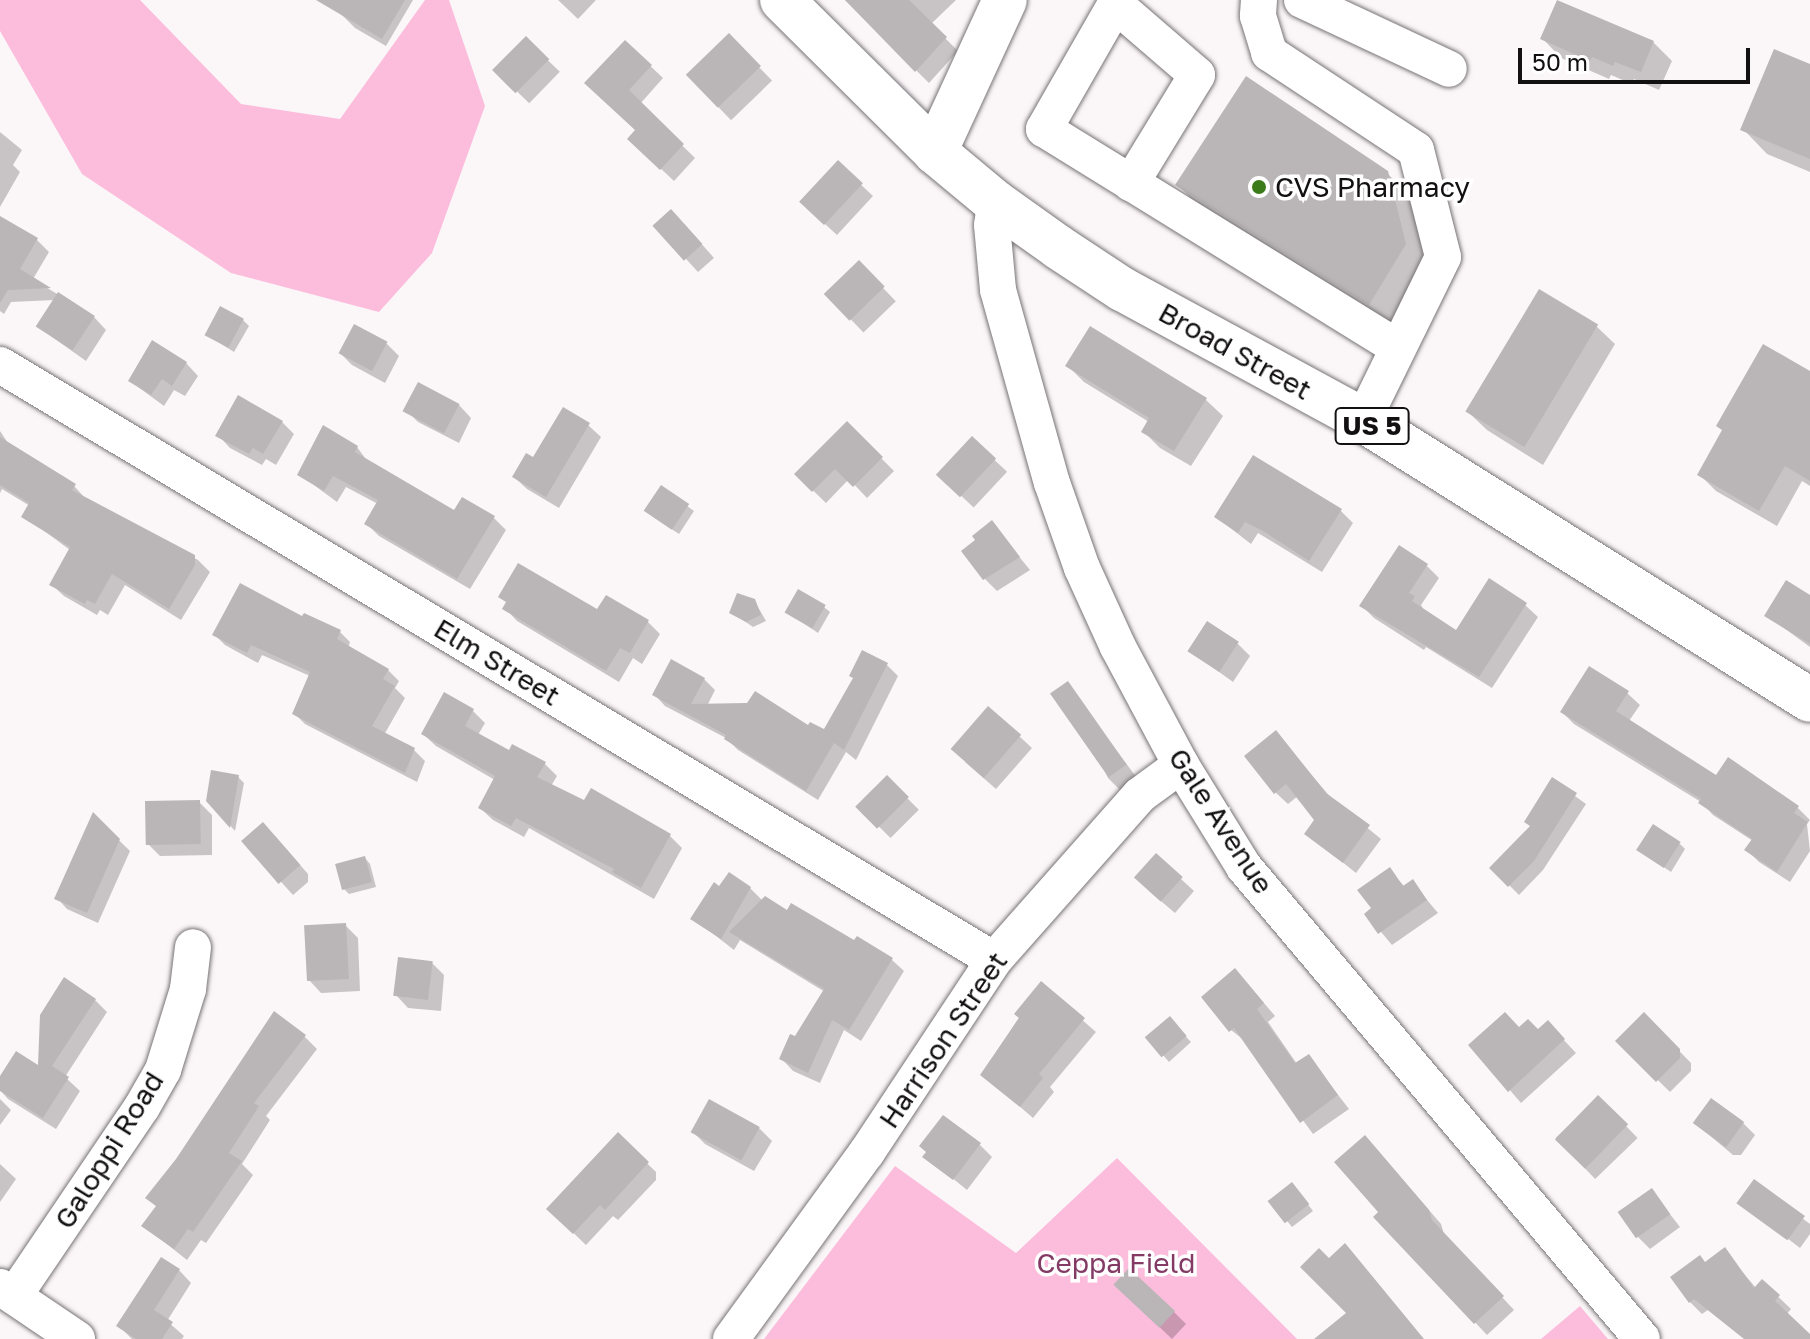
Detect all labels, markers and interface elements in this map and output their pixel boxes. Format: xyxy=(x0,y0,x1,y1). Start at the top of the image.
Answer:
scale bar xyxy=(1522,32,1754,82)
text: 50 m xyxy=(1532,47,1588,76)
place label: CVS Pharmacy xyxy=(1275,170,1470,204)
marker: CVS Pharmacy xyxy=(1250,178,1268,196)
street label: Broad Street xyxy=(1153,295,1317,407)
road number: US 5 xyxy=(1334,404,1410,448)
street label: Elm Street xyxy=(428,611,566,713)
street label: Gale Avenue xyxy=(1162,742,1280,900)
street label: Harrison Street xyxy=(872,946,1014,1134)
street label: Galoppi Road xyxy=(47,1065,171,1235)
park label: Ceppa Field xyxy=(1037,1246,1195,1280)

